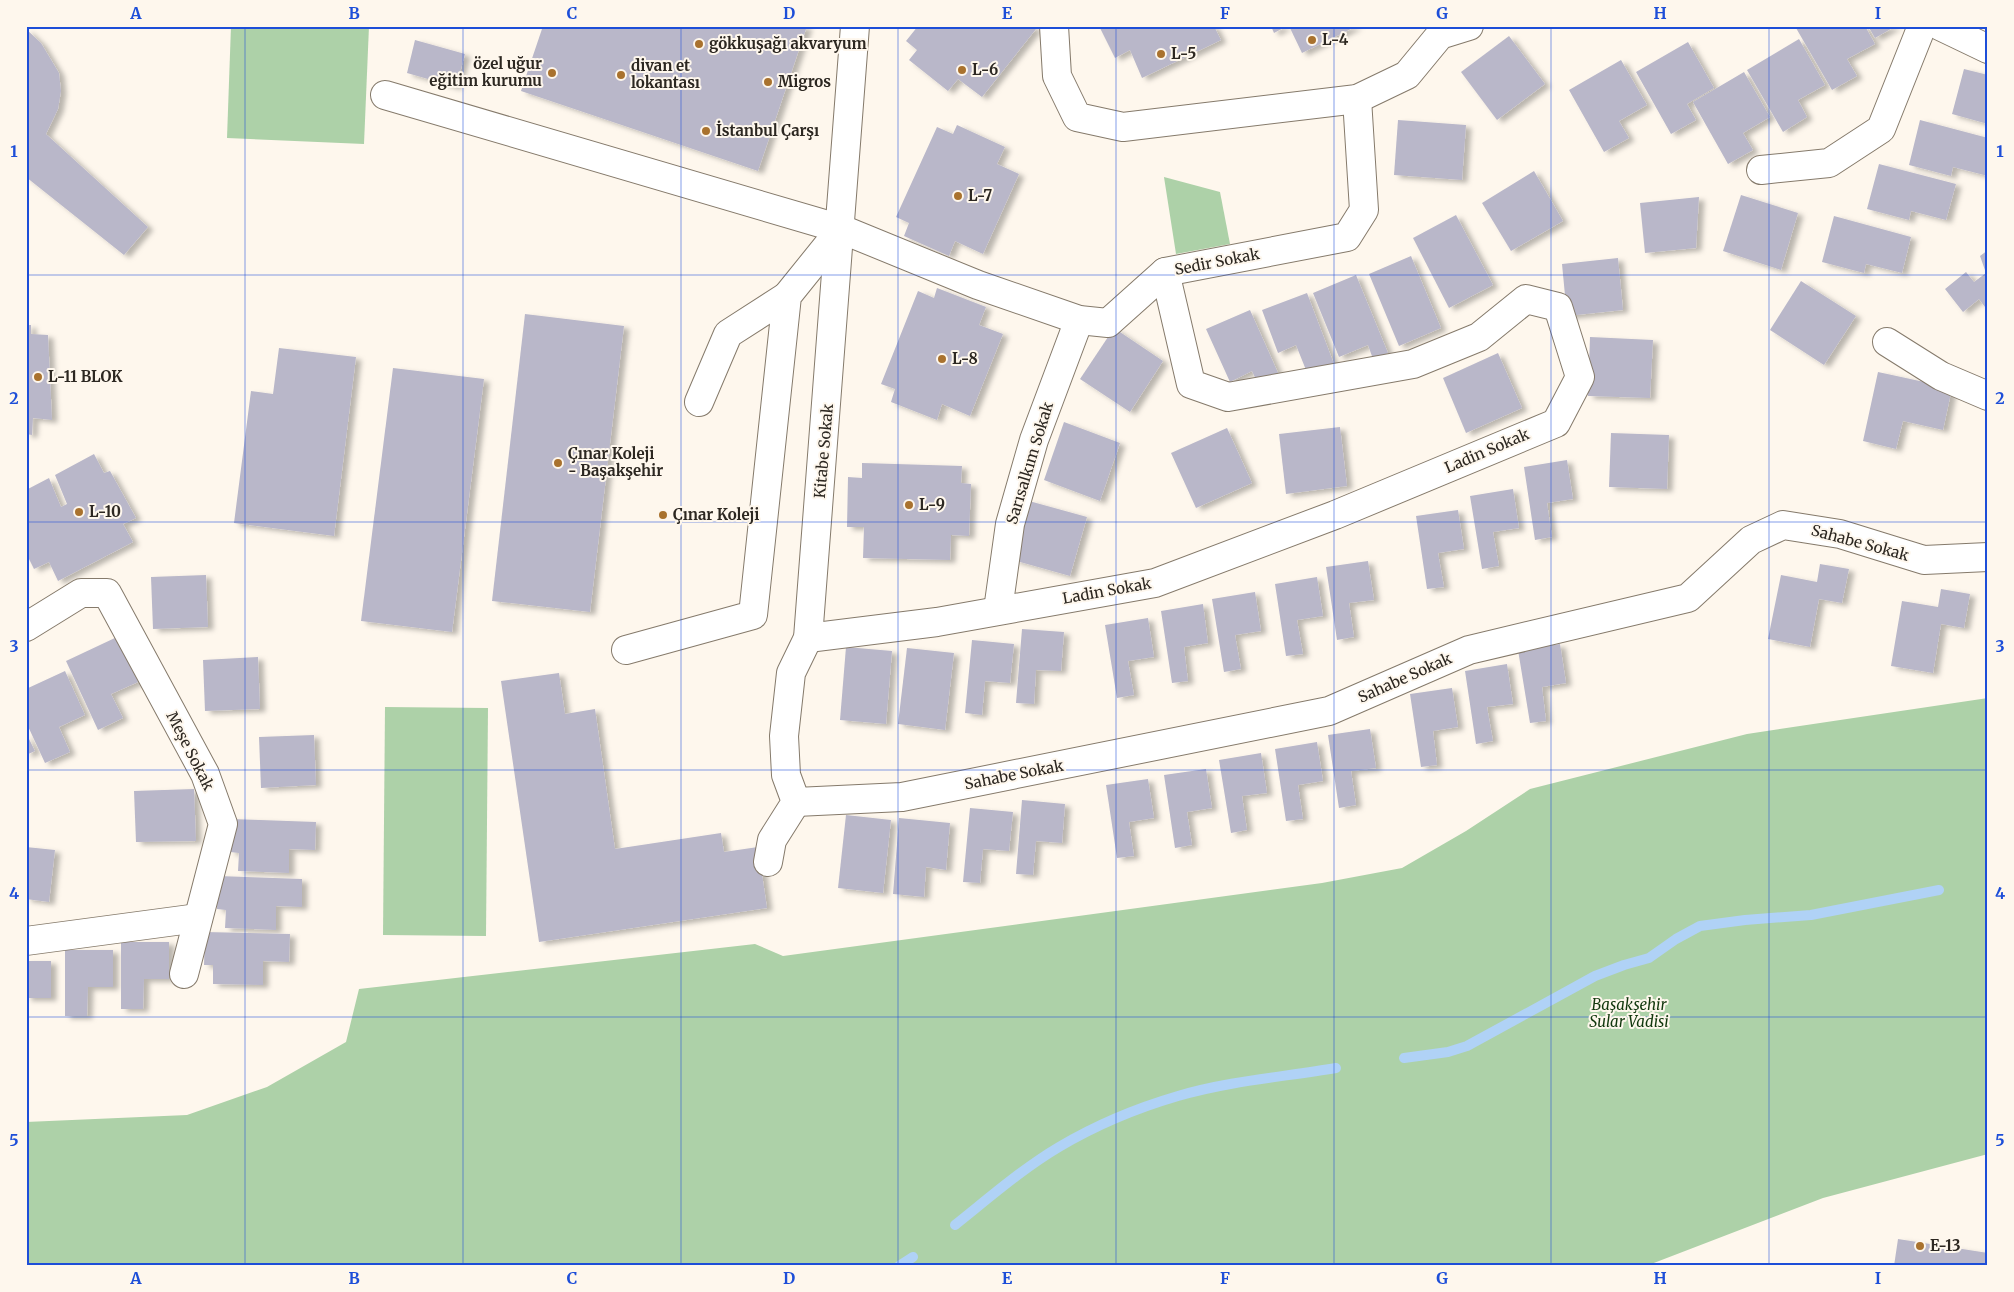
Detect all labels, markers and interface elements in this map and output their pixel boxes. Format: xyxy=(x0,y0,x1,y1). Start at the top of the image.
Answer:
text: A xyxy=(129,3,142,23)
text: B xyxy=(348,3,360,23)
text: C xyxy=(567,3,577,23)
text: D xyxy=(783,3,795,23)
text: E xyxy=(1002,3,1013,23)
text: F xyxy=(1220,3,1230,23)
text: G xyxy=(1436,3,1448,23)
text: H xyxy=(1653,3,1667,23)
text: I xyxy=(1875,3,1881,23)
place label: L-4 xyxy=(1322,30,1349,49)
place label: gökkuşağı akvaryum xyxy=(709,34,867,53)
marker: L-4 xyxy=(1306,34,1318,46)
marker: gökkuşağı akvaryum xyxy=(693,38,705,50)
place label: L-5 xyxy=(1171,44,1196,63)
marker: L-5 xyxy=(1155,48,1167,60)
place label: özel uğur eğitim kurumu xyxy=(429,54,542,90)
place label: divan et lokantası xyxy=(631,56,700,92)
place label: L-6 xyxy=(972,60,998,79)
marker: L-6 xyxy=(956,64,968,76)
marker: özel uğur eğitim kurumu xyxy=(546,67,558,79)
marker: divan et lokantası xyxy=(615,69,627,81)
place label: Migros xyxy=(778,72,831,91)
marker: Migros xyxy=(762,76,774,88)
place label: İstanbul Çarşı xyxy=(716,120,819,140)
marker: İstanbul Çarşı xyxy=(700,125,712,137)
text: 1 xyxy=(10,141,18,161)
text: 1 xyxy=(1996,141,2004,161)
place label: L-7 xyxy=(968,186,992,205)
marker: L-7 xyxy=(952,190,964,202)
street label: Sedir Sokak xyxy=(1173,244,1261,279)
place label: L-8 xyxy=(952,349,978,368)
marker: L-8 xyxy=(936,353,948,365)
place label: L-11 BLOK xyxy=(48,367,123,386)
marker: L-11 BLOK xyxy=(32,371,44,383)
text: 2 xyxy=(9,388,19,408)
text: 2 xyxy=(1995,388,2005,408)
street label: Sarısalkım Sokak xyxy=(1002,399,1057,526)
street label: Kitabe Sokak xyxy=(810,402,837,499)
street label: Ladin Sokak xyxy=(1442,424,1532,477)
place label: Çınar Koleji - Başakşehir xyxy=(568,444,663,480)
marker: Çınar Koleji - Başakşehir xyxy=(552,457,564,469)
place label: L-9 xyxy=(919,495,945,514)
marker: L-9 xyxy=(903,499,915,511)
place label: L-10 xyxy=(89,502,121,521)
place label: Çınar Koleji xyxy=(673,505,759,524)
marker: L-10 xyxy=(73,506,85,518)
marker: Çınar Koleji xyxy=(657,509,669,521)
street label: Sahabe Sokak xyxy=(1809,520,1912,565)
street label: Ladin Sokak xyxy=(1061,573,1153,608)
text: 3 xyxy=(9,636,19,656)
text: 3 xyxy=(1995,636,2005,656)
street label: Sahabe Sokak xyxy=(1355,648,1455,707)
street label: Meşe Sokak xyxy=(162,708,219,794)
street label: Sahabe Sokak xyxy=(963,755,1066,793)
text: 4 xyxy=(9,883,19,903)
text: 4 xyxy=(1995,883,2005,903)
park label: Başakşehir Sular Vadisi xyxy=(1589,995,1669,1031)
text: 5 xyxy=(9,1130,19,1150)
text: 5 xyxy=(1995,1130,2005,1150)
place label: E-13 xyxy=(1930,1236,1961,1255)
marker: E-13 xyxy=(1914,1240,1926,1252)
text: A xyxy=(129,1268,142,1288)
text: B xyxy=(348,1268,360,1288)
text: C xyxy=(567,1268,577,1288)
text: D xyxy=(783,1268,795,1288)
text: E xyxy=(1002,1268,1013,1288)
text: F xyxy=(1220,1268,1230,1288)
text: G xyxy=(1436,1268,1448,1288)
text: H xyxy=(1653,1268,1667,1288)
text: I xyxy=(1875,1268,1881,1288)

